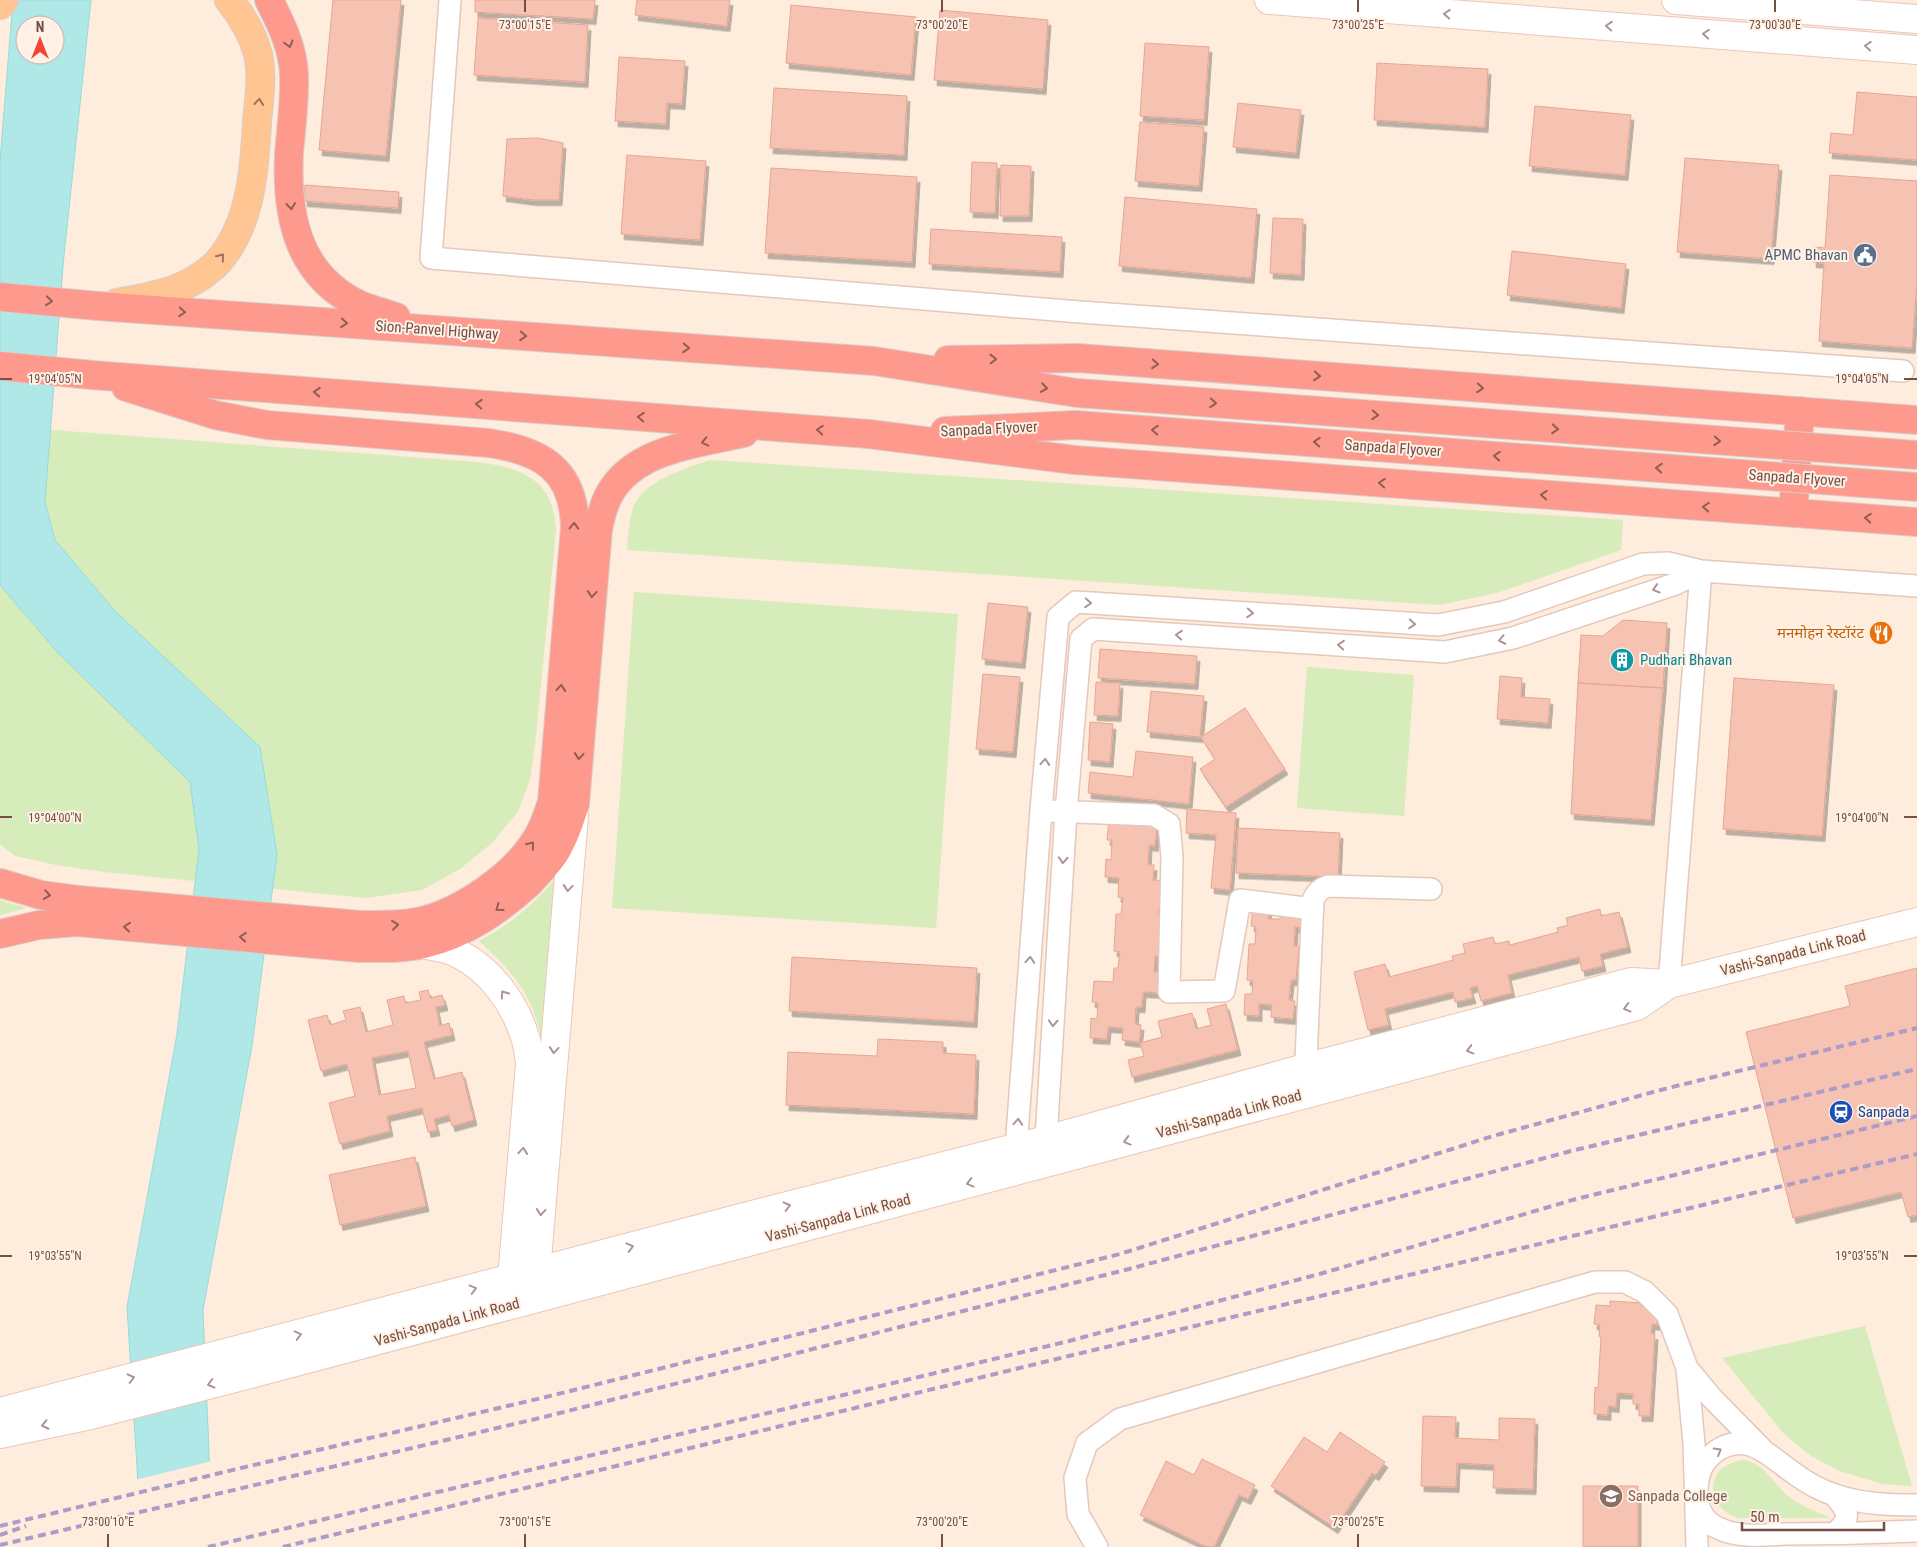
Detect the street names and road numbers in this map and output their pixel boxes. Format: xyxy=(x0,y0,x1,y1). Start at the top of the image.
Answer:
street label: Sion-Panvel Highway xyxy=(375,317,499,343)
street label: Sanpada Flyover xyxy=(940,417,1038,441)
street label: Sanpada Flyover xyxy=(1344,436,1442,460)
street label: Sanpada Flyover xyxy=(1748,466,1846,490)
street label: Vashi-Sanpada Link Road xyxy=(1718,926,1868,980)
street label: Vashi-Sanpada Link Road xyxy=(1154,1086,1304,1142)
street label: Vashi-Sanpada Link Road xyxy=(763,1190,913,1246)
street label: Vashi-Sanpada Link Road xyxy=(372,1294,522,1350)

